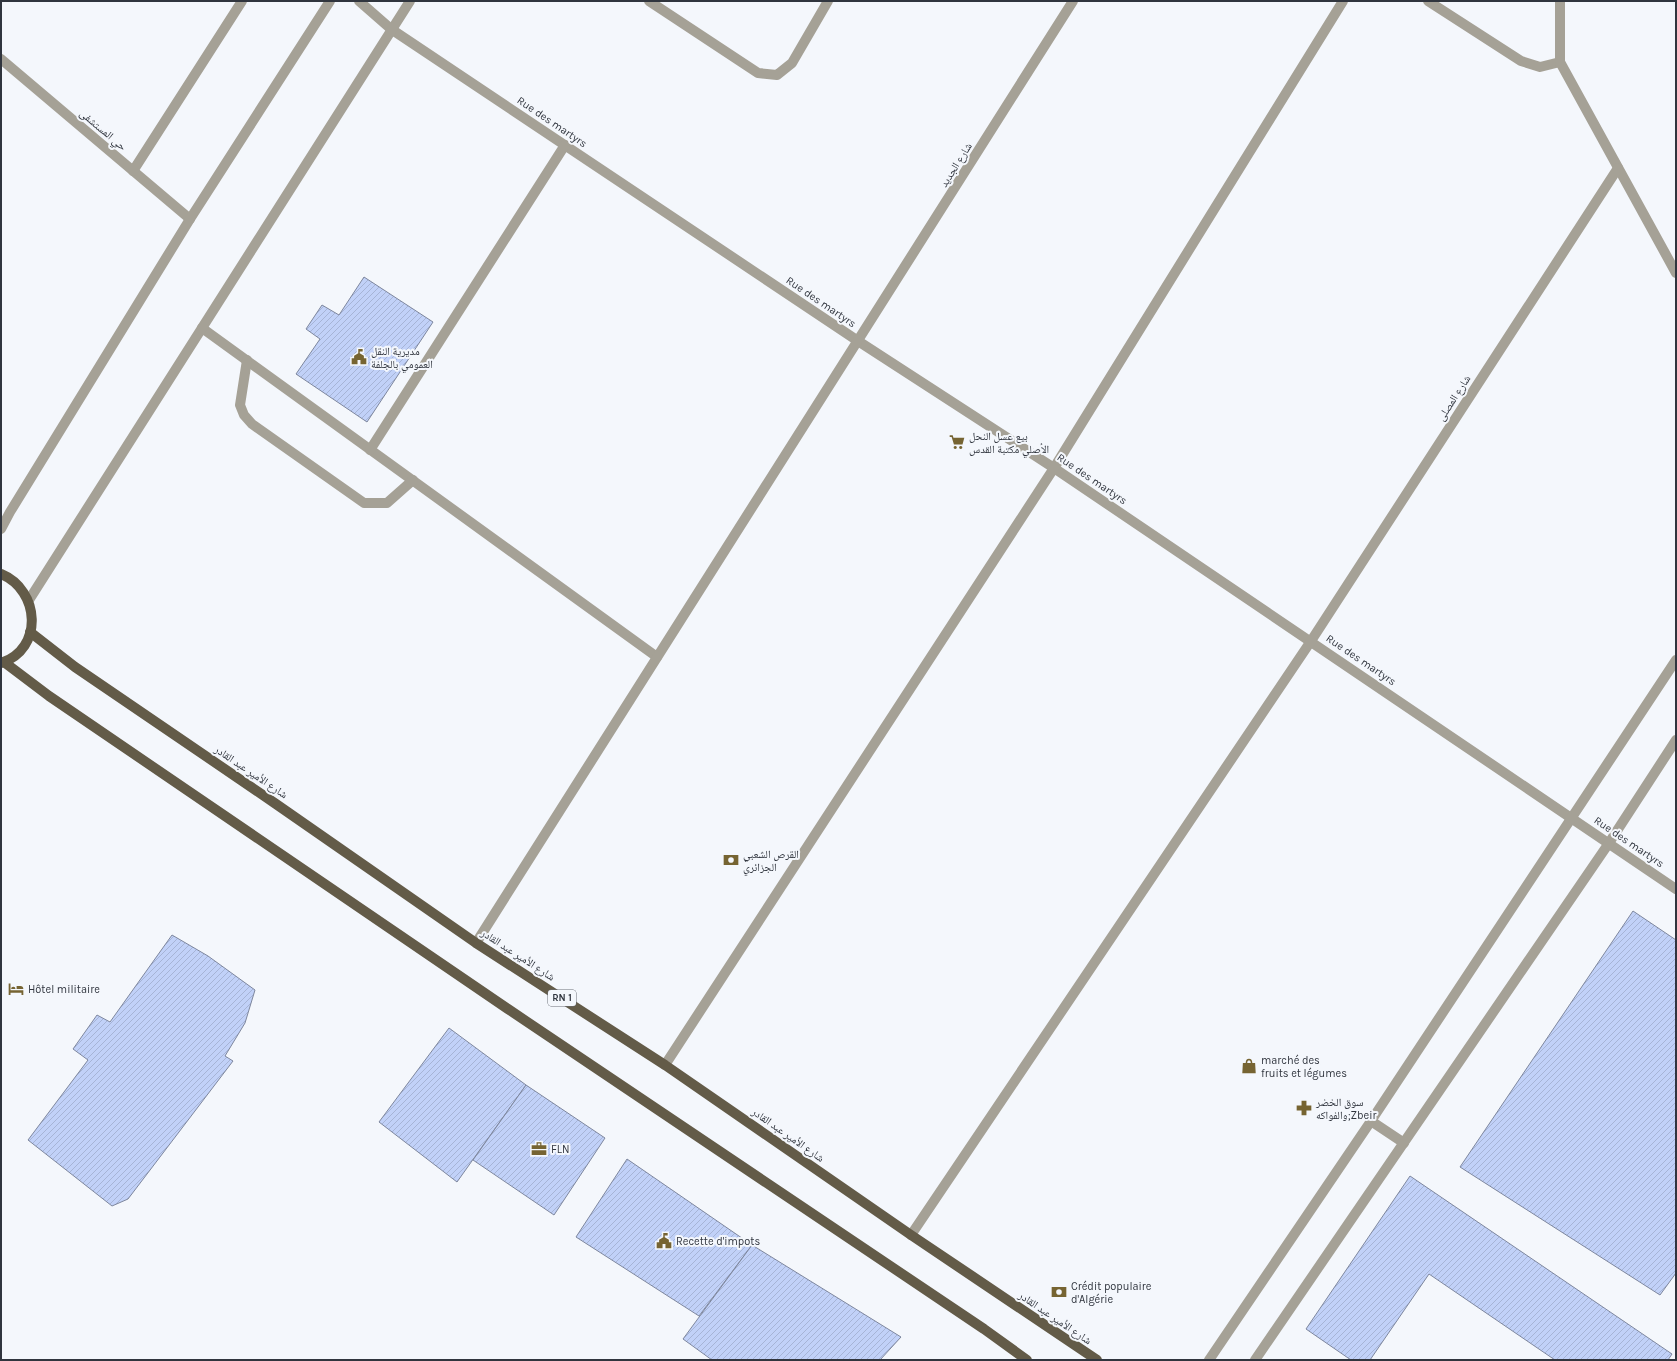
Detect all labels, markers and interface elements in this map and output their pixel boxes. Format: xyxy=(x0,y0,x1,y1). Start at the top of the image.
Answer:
street label: Rue des martyrs xyxy=(515,94,590,150)
street label: حي المستشفى xyxy=(76,107,129,155)
street label: شارع الجديد xyxy=(937,140,975,190)
street label: Rue des martyrs xyxy=(784,274,859,330)
place label: مديرية النقل العمومي بالجلفة xyxy=(371,345,433,372)
public building icon: مديرية النقل العمومي بالجلفة xyxy=(350,348,368,366)
street label: شارع المصلى xyxy=(1434,373,1474,423)
place label: بيع عسل النحل الأصلي مكتبة القدس xyxy=(969,430,1049,457)
supermarket icon: بيع عسل النحل الأصلي مكتبة القدس xyxy=(948,433,966,451)
street label: Rue des martyrs xyxy=(1055,451,1130,507)
street label: Rue des martyrs xyxy=(1324,632,1399,688)
street label: شارع الأمير عبد القادر xyxy=(211,742,290,801)
street label: Rue des martyrs xyxy=(1592,814,1667,870)
place label: القرص الشعبي الجزائري xyxy=(743,848,799,875)
bank icon: القرص الشعبي الجزائري xyxy=(722,851,740,869)
street label: شارع الأمير عبد القادر xyxy=(478,926,557,984)
hotel icon: Hôtel militaire xyxy=(7,980,25,998)
place label: Hôtel militaire xyxy=(28,983,100,996)
road number: RN 1 xyxy=(548,990,576,1006)
place label: marché des fruits et légumes xyxy=(1261,1054,1347,1080)
shop icon: marché des fruits et légumes xyxy=(1240,1057,1258,1075)
place label: سوق الخضر والفواكه;Zbeir xyxy=(1315,1096,1376,1122)
pharmacy icon: سوق الخضر والفواكه;Zbeir xyxy=(1295,1099,1313,1117)
street label: شارع الأمير عبد القادر xyxy=(749,1105,827,1165)
office icon: FLN xyxy=(530,1140,548,1158)
place label: FLN xyxy=(551,1143,569,1156)
public building icon: Recette d'impots xyxy=(655,1232,673,1250)
place label: Recette d'impots xyxy=(676,1235,760,1248)
place label: Crédit populaire d'Algérie xyxy=(1071,1280,1152,1306)
bank icon: Crédit populaire d'Algérie xyxy=(1050,1283,1068,1301)
street label: شارع الأمير عبد القادر xyxy=(1015,1288,1094,1347)

